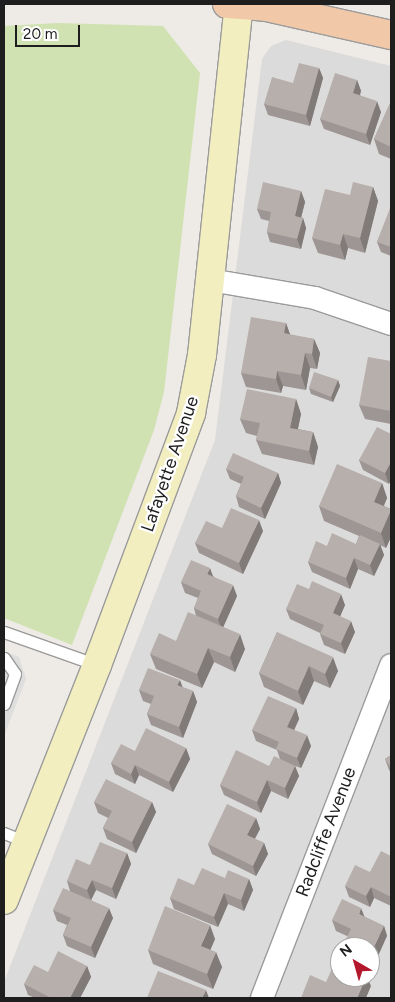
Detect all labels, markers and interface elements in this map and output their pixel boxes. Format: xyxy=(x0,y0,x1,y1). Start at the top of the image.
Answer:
scale bar xyxy=(18,15,82,47)
text: 20 m xyxy=(23,25,57,43)
street label: Lafayette Avenue xyxy=(137,393,203,535)
street label: Radcliffe Avenue xyxy=(291,764,361,900)
north arrow xyxy=(330,937,380,987)
text: N xyxy=(337,941,356,961)

